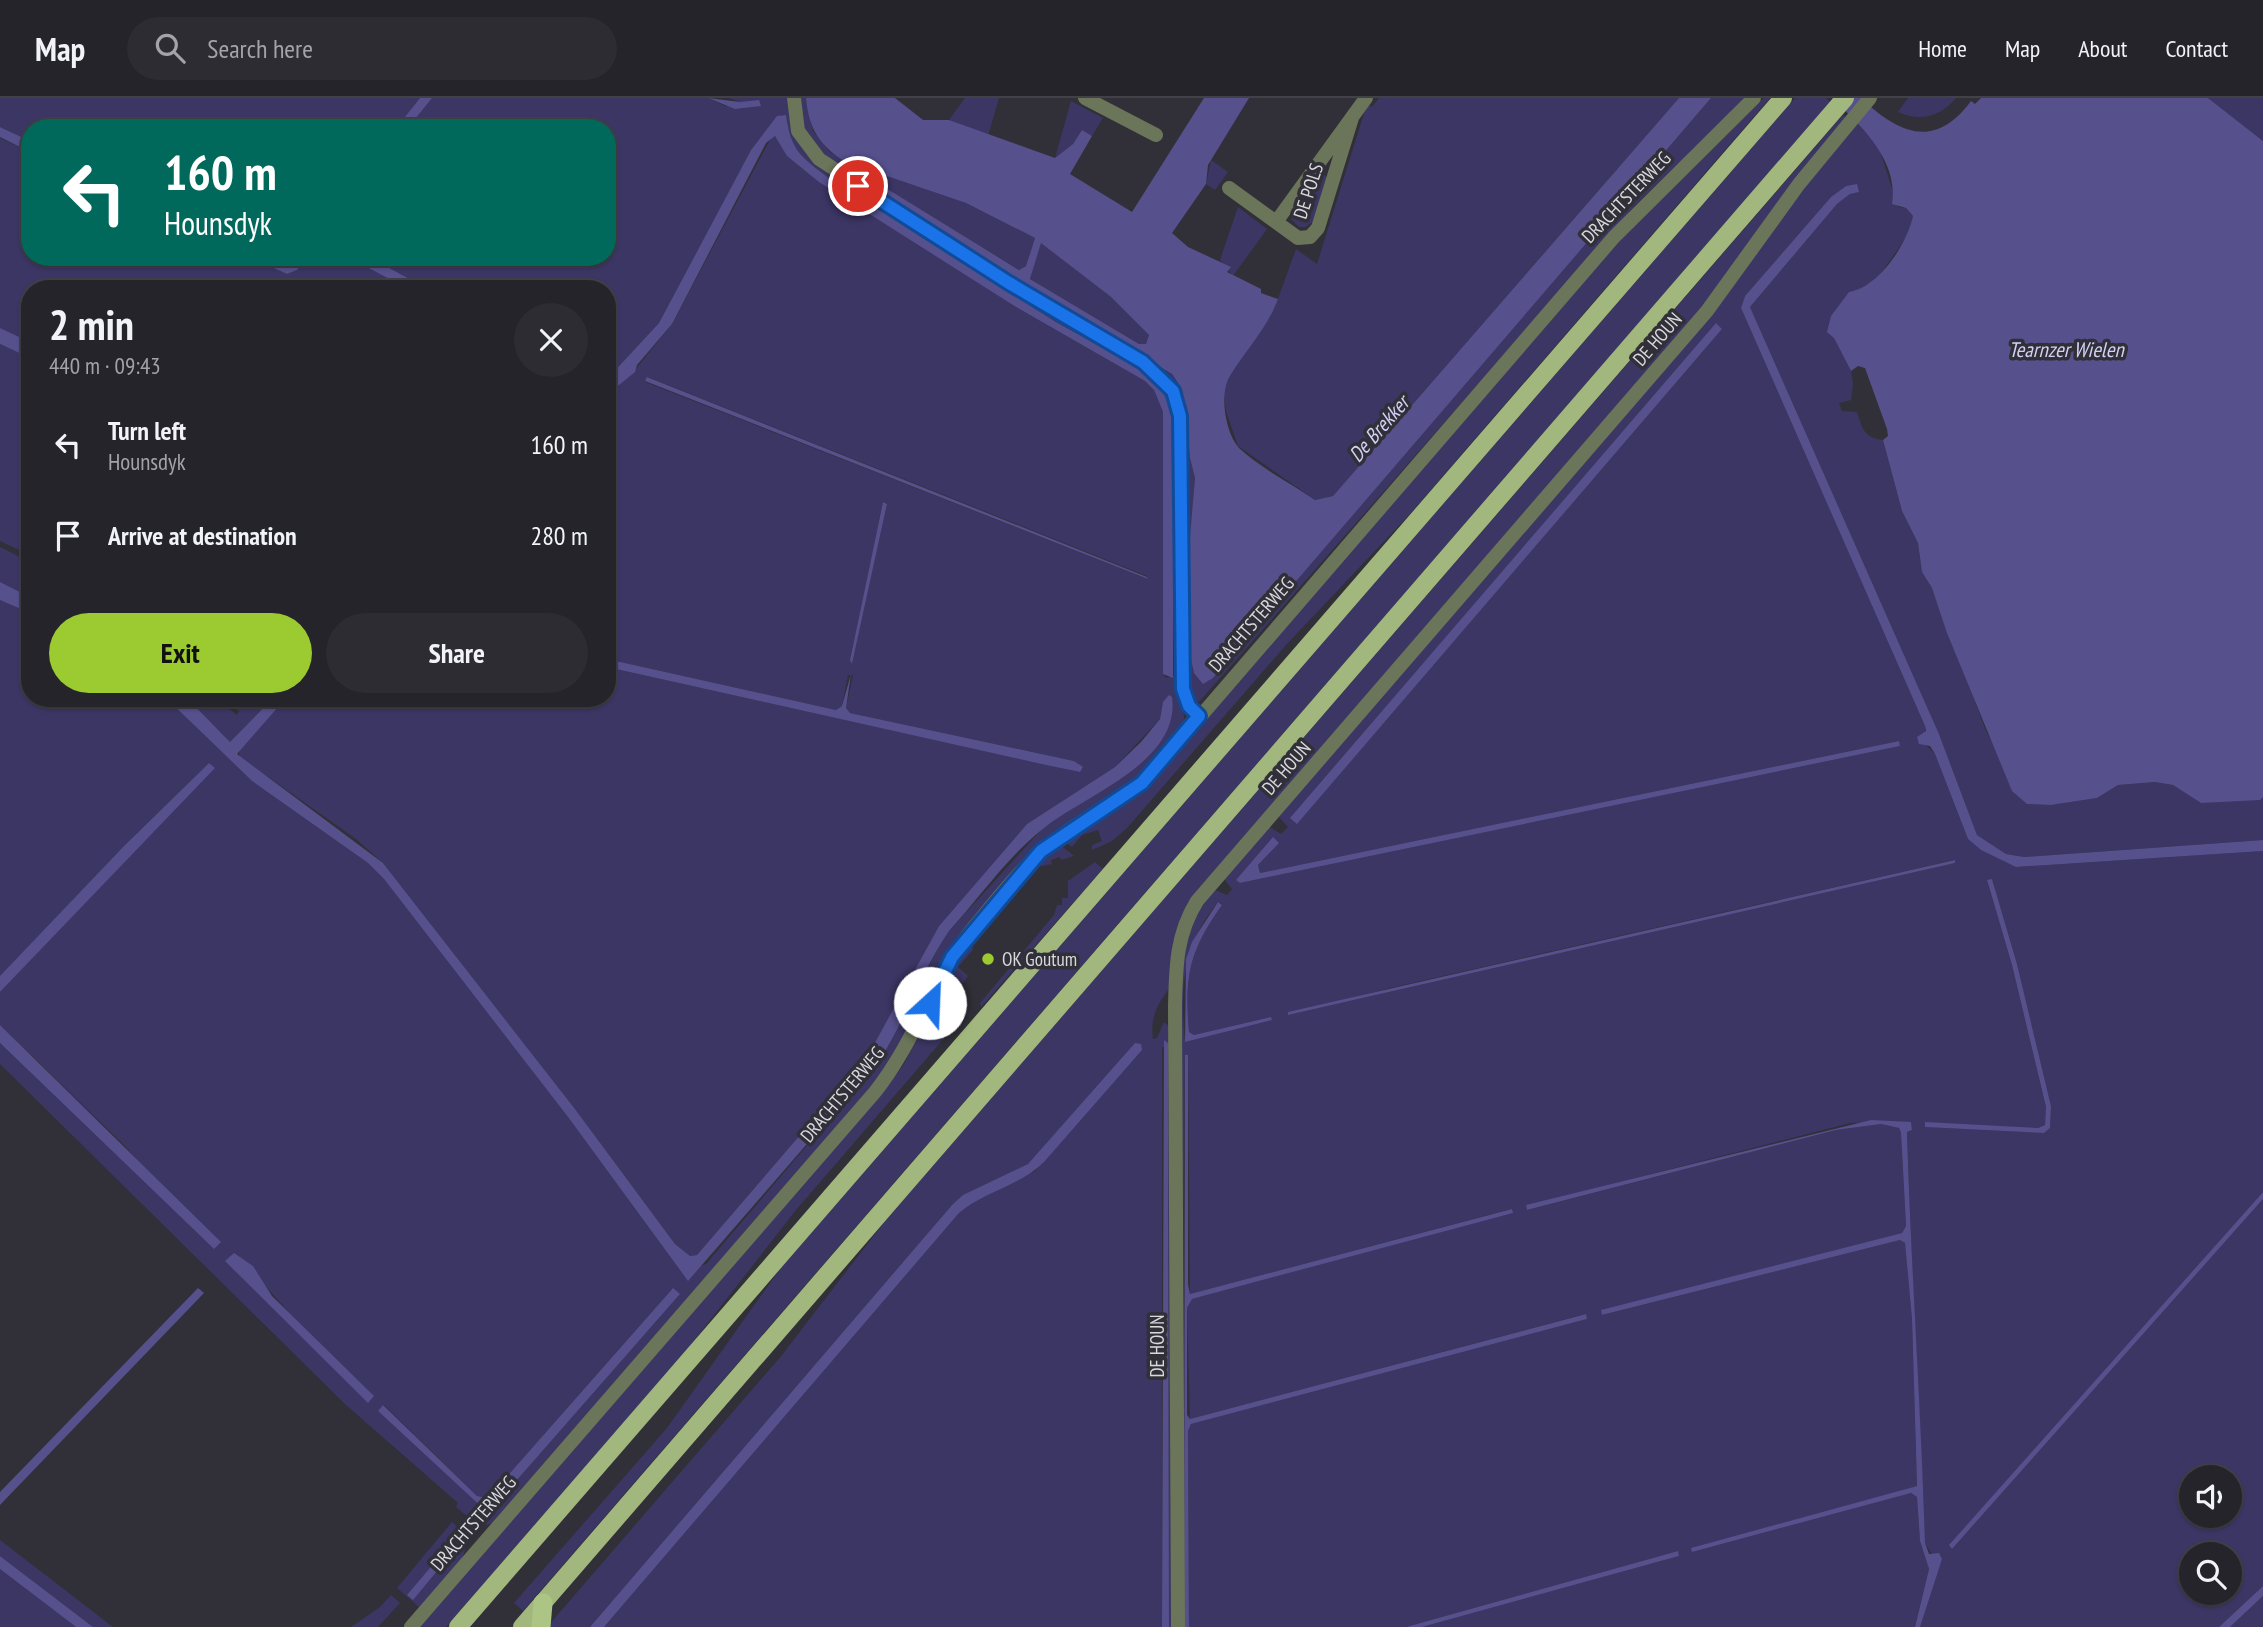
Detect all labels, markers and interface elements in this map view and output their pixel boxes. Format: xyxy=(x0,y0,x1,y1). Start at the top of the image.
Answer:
search box xyxy=(127,17,617,80)
text: Map xyxy=(35,27,85,70)
icon: search xyxy=(151,29,189,67)
text: Search here xyxy=(207,32,313,65)
text: Home xyxy=(1918,33,1967,64)
text: Map xyxy=(2005,33,2040,64)
text: About xyxy=(2078,33,2127,64)
text: Contact xyxy=(2165,33,2228,64)
text: 160 m xyxy=(164,140,277,204)
street label: DRACHTSTERWEG xyxy=(1576,146,1676,248)
icon: left xyxy=(49,147,140,238)
pin xyxy=(828,156,888,216)
street label: DE POLS xyxy=(1288,160,1328,222)
icon: arrive xyxy=(839,167,877,205)
text: Hounsdyk xyxy=(164,202,272,244)
text: 2 min xyxy=(49,297,134,352)
button: close xyxy=(514,303,588,377)
street label: DE HOUN xyxy=(1627,307,1687,371)
water label: Tearnzer Wielen xyxy=(2008,336,2125,363)
text: 440 m · 09:43 xyxy=(49,351,161,380)
water label: De Brekker xyxy=(1343,388,1417,467)
text: Turn left xyxy=(108,414,186,447)
icon: left xyxy=(49,426,87,464)
text: 160 m xyxy=(530,428,588,461)
text: Hounsdyk xyxy=(108,447,186,476)
icon: arrive xyxy=(49,517,87,555)
text: Arrive at destination xyxy=(108,519,297,552)
text: 280 m xyxy=(530,519,588,552)
street label: DRACHTSTERWEG xyxy=(1203,572,1299,676)
button: Exit xyxy=(49,613,312,693)
button: Share xyxy=(326,613,588,693)
street label: DE HOUN xyxy=(1256,736,1316,800)
place label: OK Goutum xyxy=(1002,947,1077,971)
marker: OK Goutum xyxy=(980,951,996,967)
position arrow xyxy=(893,966,967,1040)
street label: DRACHTSTERWEG xyxy=(795,1041,889,1147)
street label: DE HOUN xyxy=(1145,1315,1169,1377)
map controls xyxy=(2179,1465,2242,1605)
button: sound xyxy=(2179,1465,2242,1528)
street label: DRACHTSTERWEG xyxy=(425,1471,521,1575)
button: search xyxy=(2179,1542,2242,1605)

